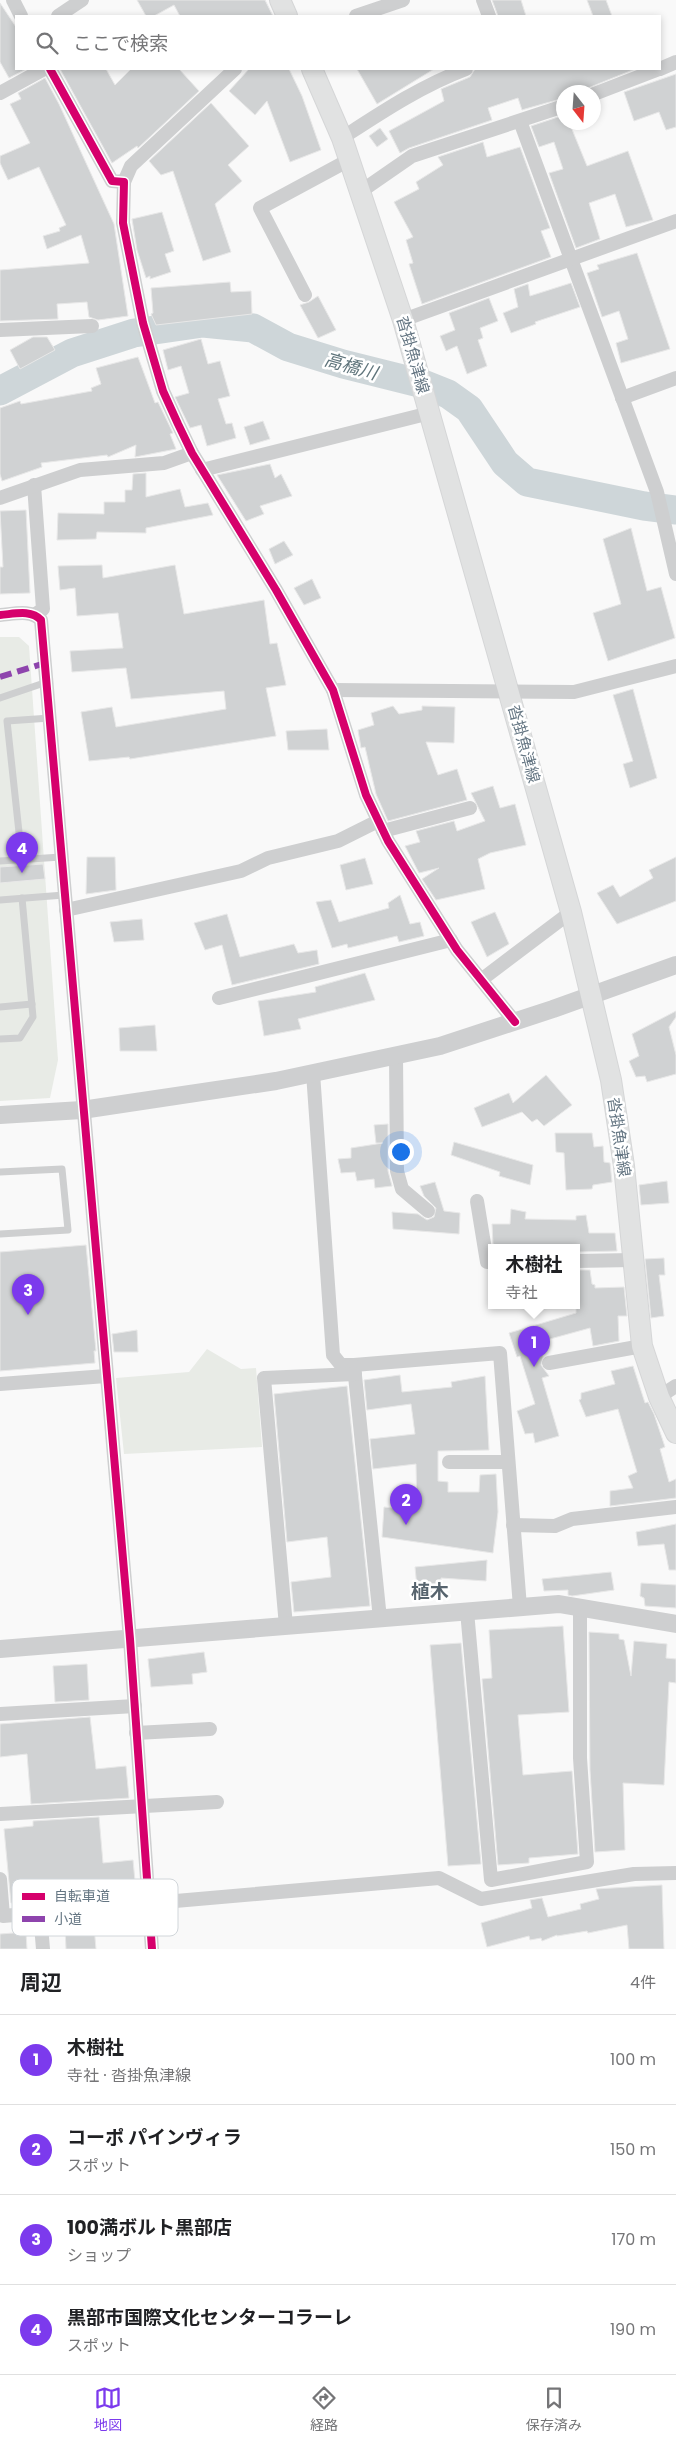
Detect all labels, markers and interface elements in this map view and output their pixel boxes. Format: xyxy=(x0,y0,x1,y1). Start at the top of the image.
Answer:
search box xyxy=(15,15,661,70)
icon: search xyxy=(33,29,61,57)
text: ここで検索 xyxy=(73,30,168,57)
north arrow xyxy=(556,85,601,130)
street label: 沓掛魚津線 xyxy=(391,313,435,397)
water label: 高橋川 xyxy=(322,347,382,386)
street label: 沓掛魚津線 xyxy=(503,702,545,786)
pin: 4 xyxy=(6,832,38,873)
street label: 沓掛魚津線 xyxy=(602,1096,636,1178)
your location xyxy=(388,1139,414,1165)
popup xyxy=(488,1244,580,1309)
text: 木樹社 xyxy=(505,1251,563,1278)
pin: 3 xyxy=(12,1274,44,1315)
text: 寺社 xyxy=(505,1281,538,1304)
pin: 1 xyxy=(518,1326,550,1367)
pin: 2 xyxy=(390,1484,422,1525)
district label: 植木 xyxy=(411,1578,449,1605)
legend xyxy=(12,1879,178,1936)
text: 自転車道 xyxy=(54,1886,110,1906)
text: 小道 xyxy=(54,1909,82,1929)
text: 周辺 xyxy=(20,1968,62,1997)
text: 4件 xyxy=(630,1971,656,1994)
text: 木樹社 xyxy=(67,2034,124,2061)
text: 1 xyxy=(33,2048,39,2071)
text: 100 m xyxy=(610,2048,656,2071)
text: 寺社 · 沓掛魚津線 xyxy=(67,2064,191,2087)
text: コーポ パインヴィラ xyxy=(67,2124,242,2151)
text: 2 xyxy=(31,2138,41,2161)
text: 150 m xyxy=(610,2138,656,2161)
text: スポット xyxy=(67,2154,131,2177)
text: 100満ボルト黒部店 xyxy=(67,2214,232,2241)
text: 3 xyxy=(31,2228,41,2251)
text: 170 m xyxy=(611,2228,656,2251)
text: ショップ xyxy=(67,2244,131,2267)
text: 黒部市国際文化センターコラーレ xyxy=(67,2304,352,2331)
text: 4 xyxy=(31,2318,41,2341)
text: 190 m xyxy=(610,2318,656,2341)
text: スポット xyxy=(67,2334,131,2357)
tab: 地図 xyxy=(94,2384,122,2436)
tab: 経路 xyxy=(310,2384,338,2436)
tab: 保存済み xyxy=(526,2384,582,2436)

